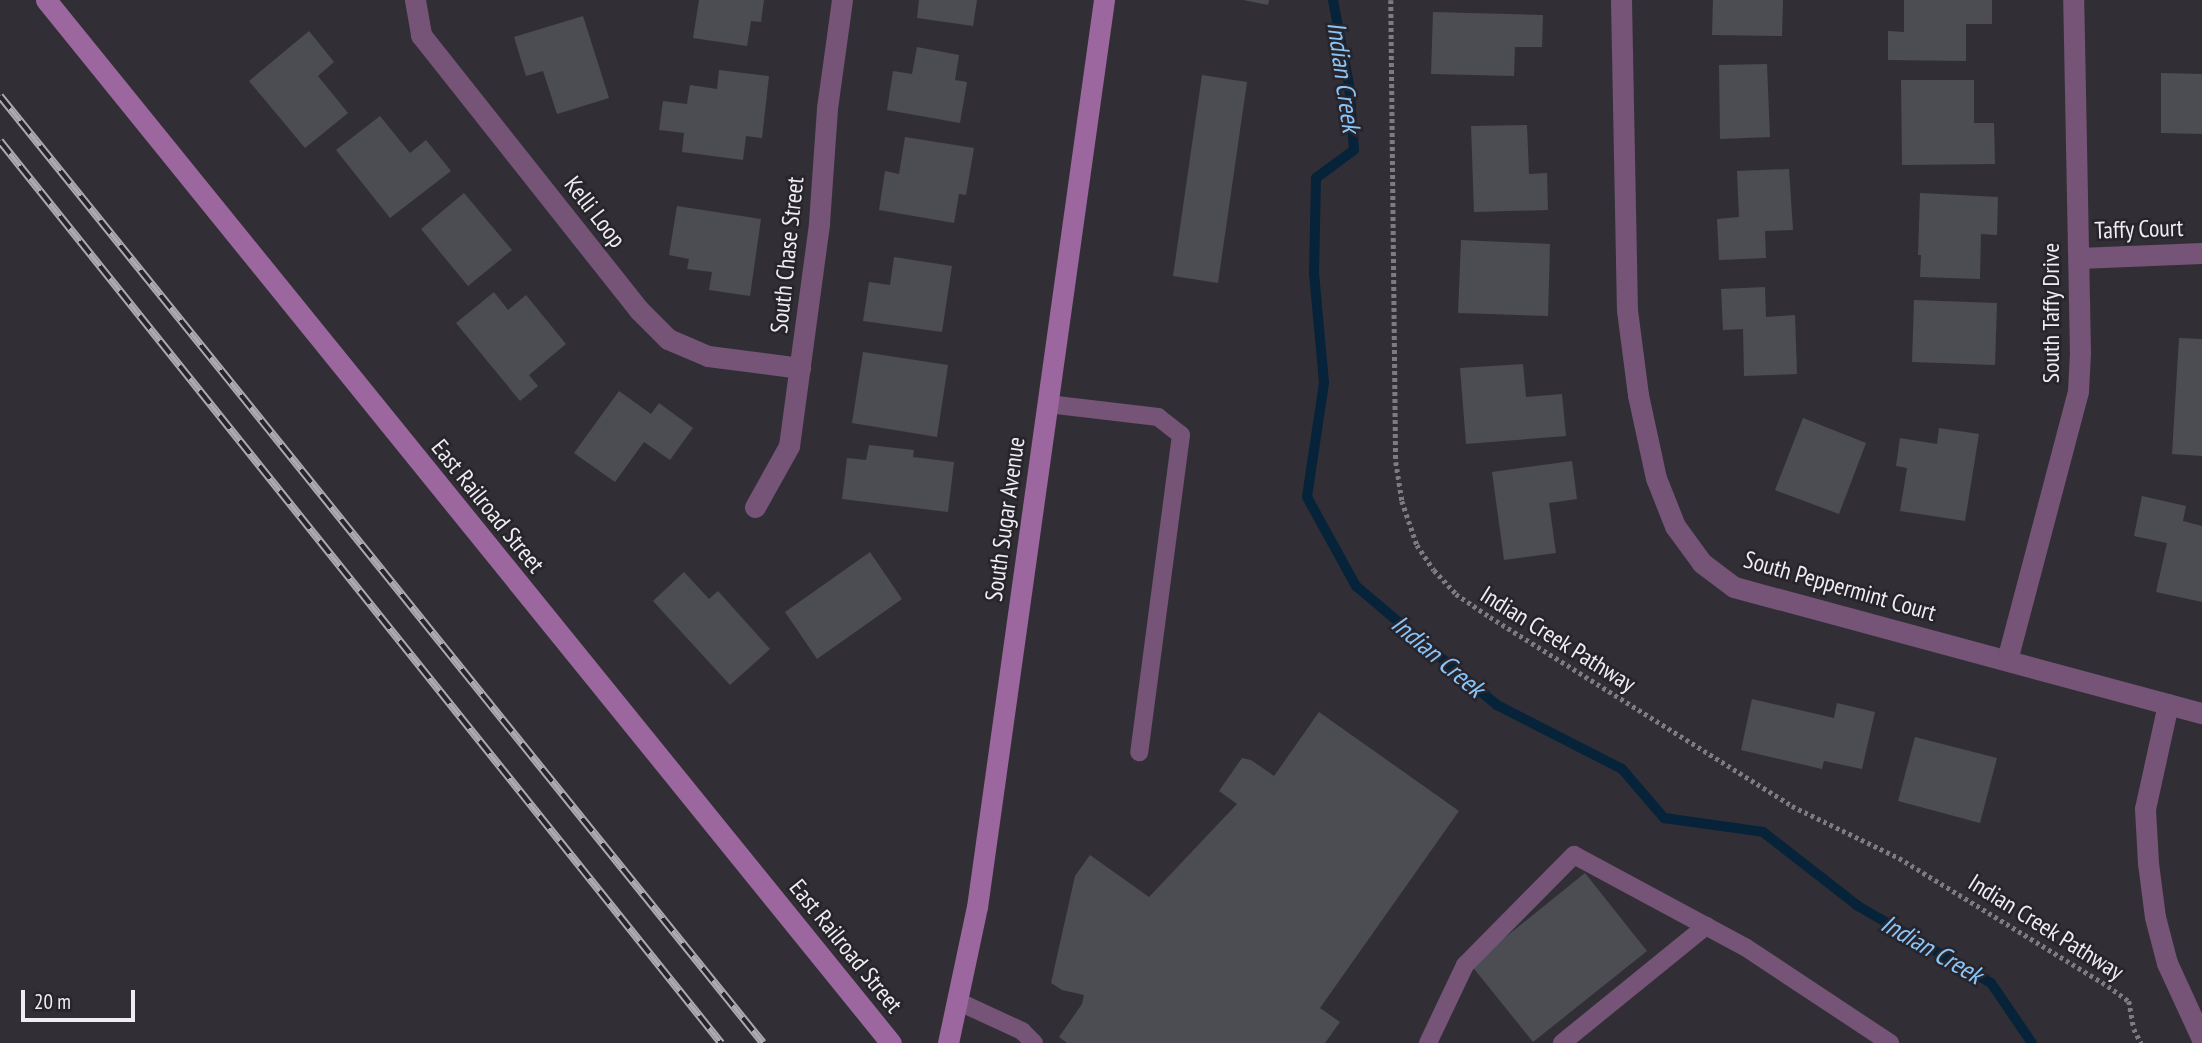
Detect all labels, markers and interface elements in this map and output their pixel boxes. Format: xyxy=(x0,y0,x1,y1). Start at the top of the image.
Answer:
water label: Indian Creek xyxy=(1321,19,1367,135)
street label: Kelli Loop xyxy=(558,171,632,253)
street label: South Chase Street xyxy=(764,175,810,335)
street label: Taffy Court xyxy=(2094,213,2184,245)
street label: South Taffy Drive xyxy=(2037,242,2065,384)
street label: East Railroad Street xyxy=(425,433,551,579)
street label: South Sugar Avenue xyxy=(979,435,1031,603)
street label: South Peppermint Court xyxy=(1741,545,1939,627)
street label: Indian Creek Pathway xyxy=(1475,580,1641,698)
water label: Indian Creek xyxy=(1385,608,1491,704)
street label: Indian Creek Pathway xyxy=(1963,868,2129,986)
street label: East Railroad Street xyxy=(783,873,909,1019)
water label: Indian Creek xyxy=(1876,908,1988,990)
scale bar xyxy=(24,976,138,1020)
text: 20 m xyxy=(34,988,71,1015)

